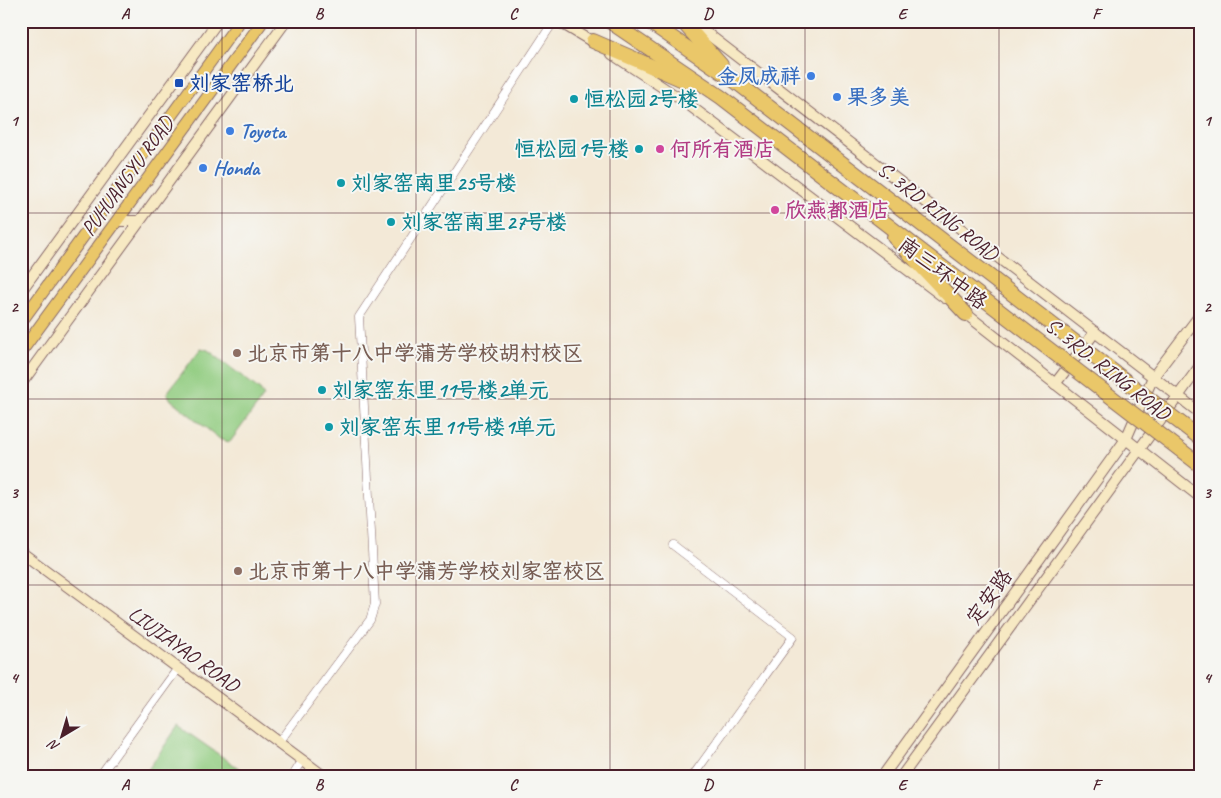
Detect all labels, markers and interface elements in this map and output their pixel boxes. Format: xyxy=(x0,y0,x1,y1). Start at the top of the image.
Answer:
text: A xyxy=(121,4,131,24)
text: B xyxy=(315,4,325,24)
text: C xyxy=(509,4,519,24)
text: D xyxy=(703,4,714,24)
text: E xyxy=(898,4,909,24)
text: F xyxy=(1092,4,1103,24)
place label: 金凤成祥 xyxy=(717,63,801,89)
place label: 刘家窑桥北 xyxy=(189,70,294,96)
marker: 金凤成祥 xyxy=(805,70,817,82)
marker: 刘家窑桥北 xyxy=(173,77,185,89)
place label: 果多美 xyxy=(847,84,910,110)
place label: 恒松园2号楼 xyxy=(584,86,698,112)
marker: 果多美 xyxy=(831,91,843,103)
marker: 恒松园2号楼 xyxy=(568,93,580,105)
street label: PUHUANGYU ROAD xyxy=(75,110,180,241)
text: 1 xyxy=(10,111,19,131)
text: 1 xyxy=(1203,111,1212,131)
place label: Toyota xyxy=(240,118,288,144)
marker: Toyota xyxy=(224,125,236,137)
place label: 恒松园1号楼 xyxy=(515,136,629,162)
place label: 何所有酒店 xyxy=(670,136,775,162)
marker: 恒松园1号楼 xyxy=(633,143,645,155)
marker: 何所有酒店 xyxy=(654,143,666,155)
place label: Honda xyxy=(213,155,261,181)
street label: S. 3RD RING ROAD xyxy=(872,156,1005,267)
marker: Honda xyxy=(197,162,209,174)
place label: 刘家窑南里25号楼 xyxy=(351,170,517,196)
marker: 刘家窑南里25号楼 xyxy=(335,177,347,189)
place label: 欣燕都酒店 xyxy=(785,197,890,223)
marker: 欣燕都酒店 xyxy=(769,204,781,216)
place label: 刘家窑南里27号楼 xyxy=(401,209,567,235)
marker: 刘家窑南里27号楼 xyxy=(385,216,397,228)
street label: 南三环中路 xyxy=(893,231,993,315)
text: 2 xyxy=(10,297,19,317)
text: 2 xyxy=(1203,297,1212,317)
street label: S. 3RD. RING ROAD xyxy=(1040,312,1177,427)
place label: 北京市第十八中学蒲芳学校胡村校区 xyxy=(247,340,583,366)
marker: 北京市第十八中学蒲芳学校胡村校区 xyxy=(231,347,243,359)
place label: 刘家窑东里11号楼2单元 xyxy=(332,377,549,403)
marker: 刘家窑东里11号楼2单元 xyxy=(316,384,328,396)
place label: 刘家窑东里11号楼1单元 xyxy=(339,414,556,440)
marker: 刘家窑东里11号楼1单元 xyxy=(323,421,335,433)
text: 3 xyxy=(10,483,19,503)
text: 3 xyxy=(1203,483,1212,503)
place label: 北京市第十八中学蒲芳学校刘家窑校区 xyxy=(248,558,605,584)
street label: 定安路 xyxy=(960,564,1018,630)
marker: 北京市第十八中学蒲芳学校刘家窑校区 xyxy=(232,565,244,577)
street label: LIUJIAYAO ROAD xyxy=(123,600,246,699)
text: 4 xyxy=(10,668,19,688)
text: 4 xyxy=(1203,668,1212,688)
north arrow xyxy=(38,710,88,760)
text: N xyxy=(44,735,63,755)
text: A xyxy=(121,775,131,795)
text: B xyxy=(315,775,325,795)
text: C xyxy=(509,775,519,795)
text: D xyxy=(703,775,714,795)
text: E xyxy=(898,775,909,795)
text: F xyxy=(1092,775,1103,795)

